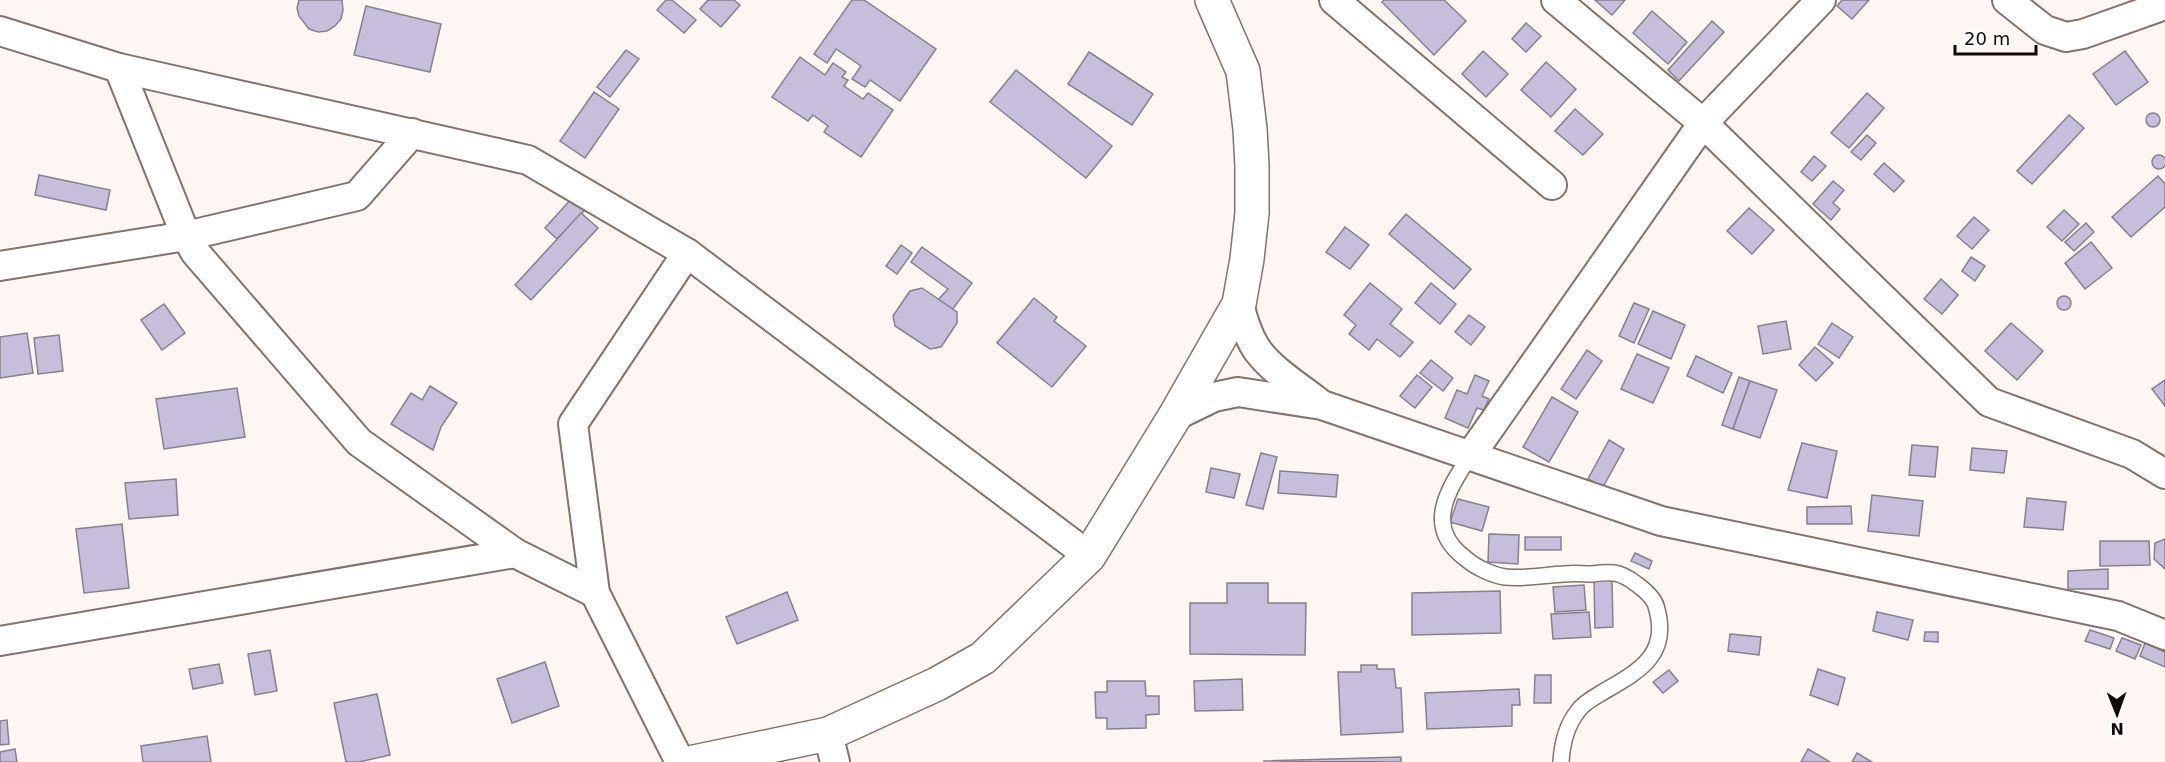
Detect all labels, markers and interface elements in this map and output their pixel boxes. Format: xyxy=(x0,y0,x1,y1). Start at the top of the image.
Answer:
scale bar xyxy=(1955,18,2036,56)
text: 20 m xyxy=(1964,28,2010,49)
north arrow xyxy=(2087,684,2147,744)
text: N xyxy=(2110,719,2124,738)

